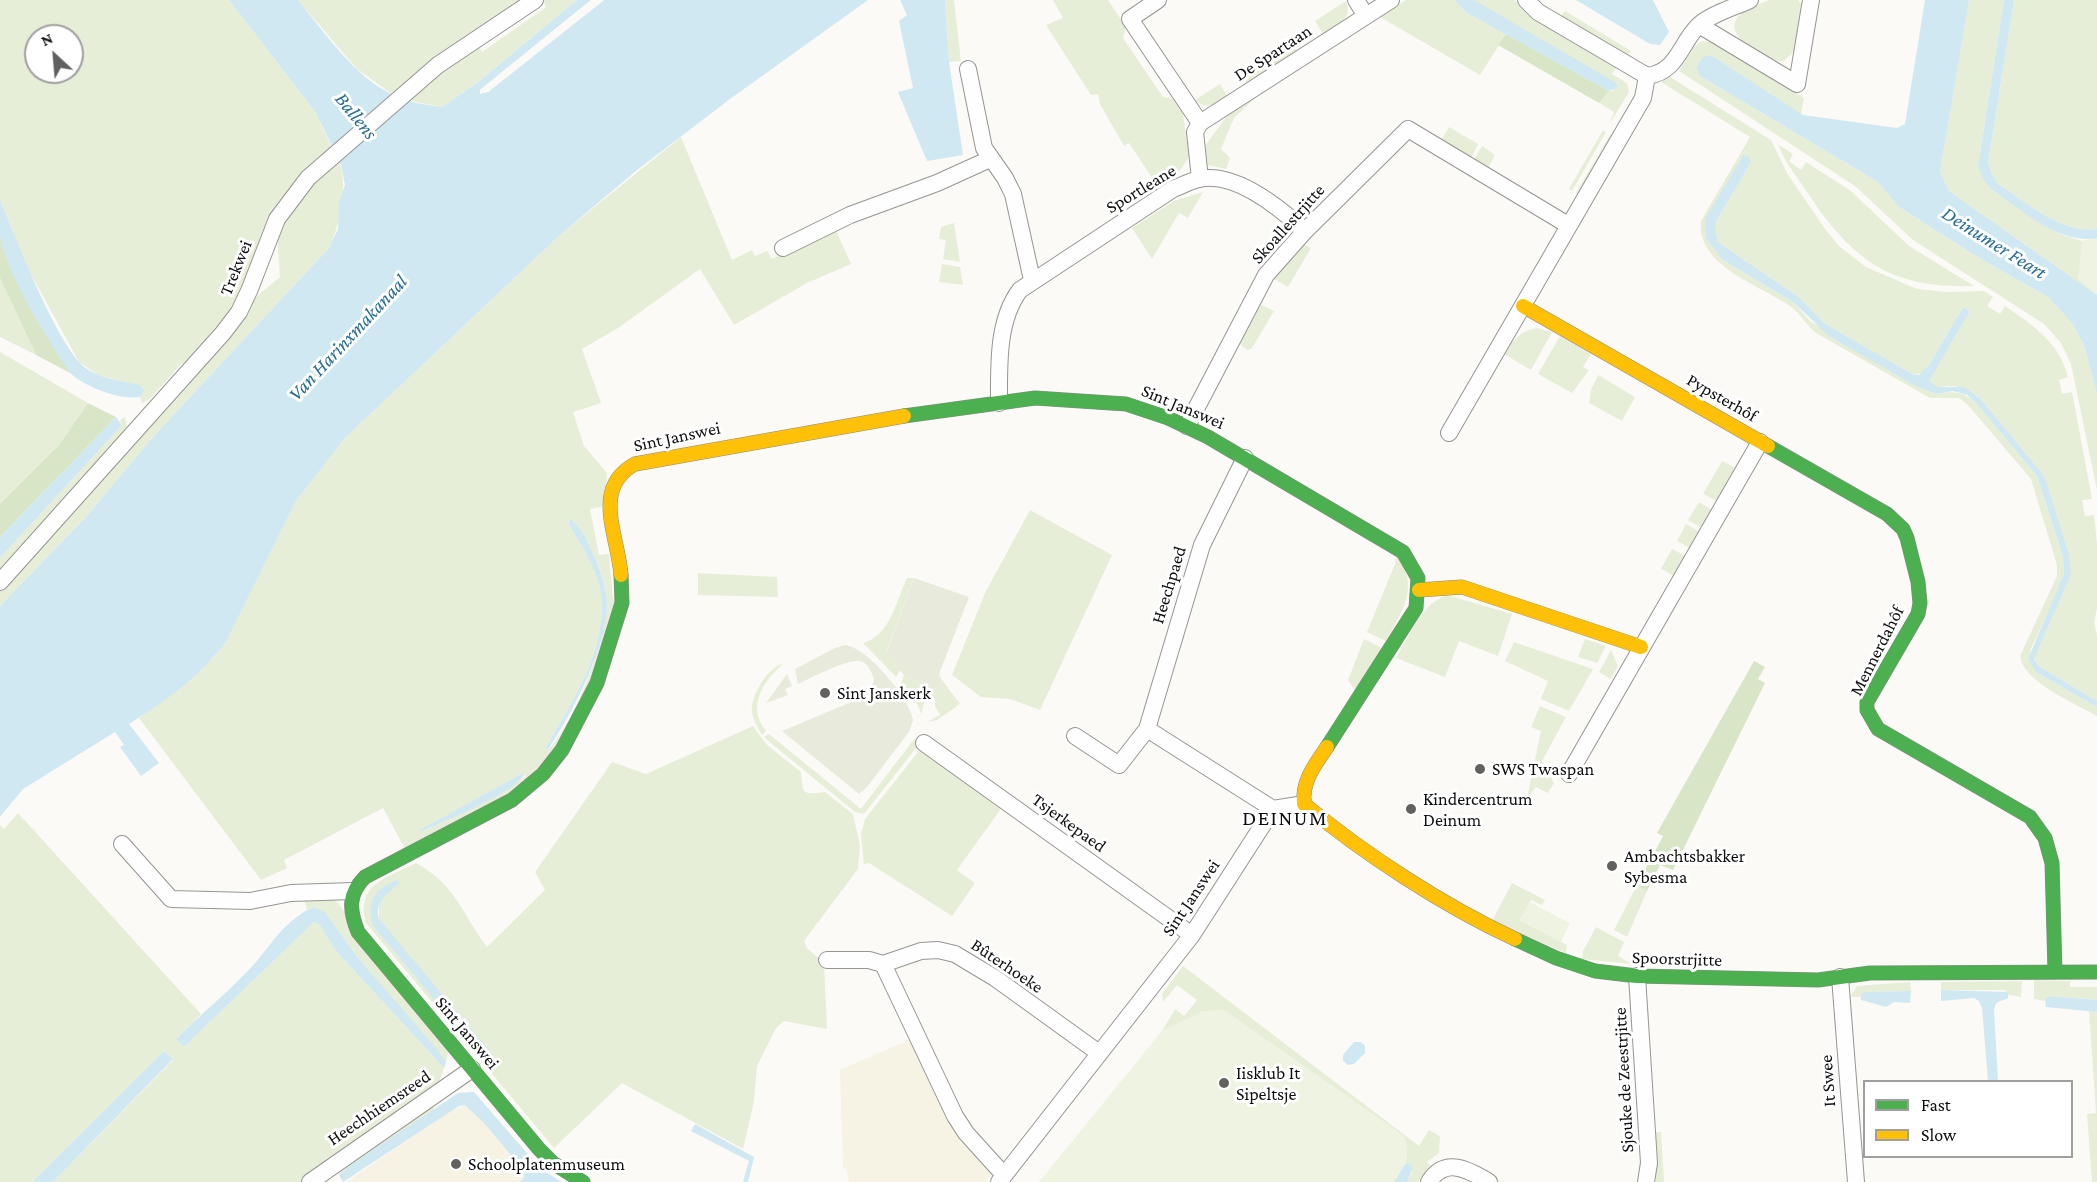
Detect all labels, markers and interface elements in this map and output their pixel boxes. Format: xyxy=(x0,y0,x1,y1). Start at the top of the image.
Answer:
street label: De Spartaan xyxy=(1230,20,1316,86)
north arrow xyxy=(24,24,84,84)
text: N xyxy=(38,29,55,49)
water label: Ballens xyxy=(330,87,382,145)
street label: Sportleane xyxy=(1102,160,1180,218)
street label: Skoallestrjitte xyxy=(1247,180,1329,268)
water label: Deinumer Feart xyxy=(1937,201,2051,285)
street label: Trekwei xyxy=(215,237,257,299)
water label: Van Harinxmakanaal xyxy=(284,270,412,406)
street label: Pypsterhôf xyxy=(1683,369,1761,427)
street label: Sint Janswei xyxy=(1138,380,1228,434)
street label: Sint Janswei xyxy=(632,417,722,457)
street label: Heechpaed xyxy=(1147,544,1191,626)
street label: Mennerdahôf xyxy=(1845,603,1909,699)
place label: Sint Janskerk xyxy=(837,682,931,704)
marker: Sint Janskerk xyxy=(818,686,832,700)
place label: SWS Twaspan xyxy=(1492,758,1594,780)
marker: SWS Twaspan xyxy=(1473,762,1487,776)
place label: Kindercentrum Deinum xyxy=(1423,788,1532,830)
street label: Tsjerkepaed xyxy=(1028,789,1110,857)
marker: Kindercentrum Deinum xyxy=(1404,802,1418,816)
district label: DEINUM xyxy=(1242,806,1328,832)
place label: Ambachtsbakker Sybesma xyxy=(1624,845,1745,888)
street label: Sint Janswei xyxy=(1157,855,1225,941)
marker: Ambachtsbakker Sybesma xyxy=(1605,859,1619,873)
street label: Bûterhoeke xyxy=(967,934,1047,998)
street label: Spoorstrjitte xyxy=(1632,947,1722,971)
street label: Sint Janswei xyxy=(430,992,504,1074)
street label: Sjouke de Zeestrjitte xyxy=(1609,1007,1639,1153)
street label: It Swee xyxy=(1815,1054,1841,1108)
place label: Iisklub It Sipeltsje xyxy=(1236,1062,1300,1104)
street label: Heechhiemsreed xyxy=(323,1066,435,1150)
marker: Iisklub It Sipeltsje xyxy=(1217,1076,1231,1090)
legend xyxy=(1863,1080,2073,1158)
text: Fast xyxy=(1921,1095,1951,1115)
text: Slow xyxy=(1921,1125,1956,1145)
place label: Schoolplatenmuseum xyxy=(468,1153,625,1175)
marker: Schoolplatenmuseum xyxy=(449,1157,463,1171)

